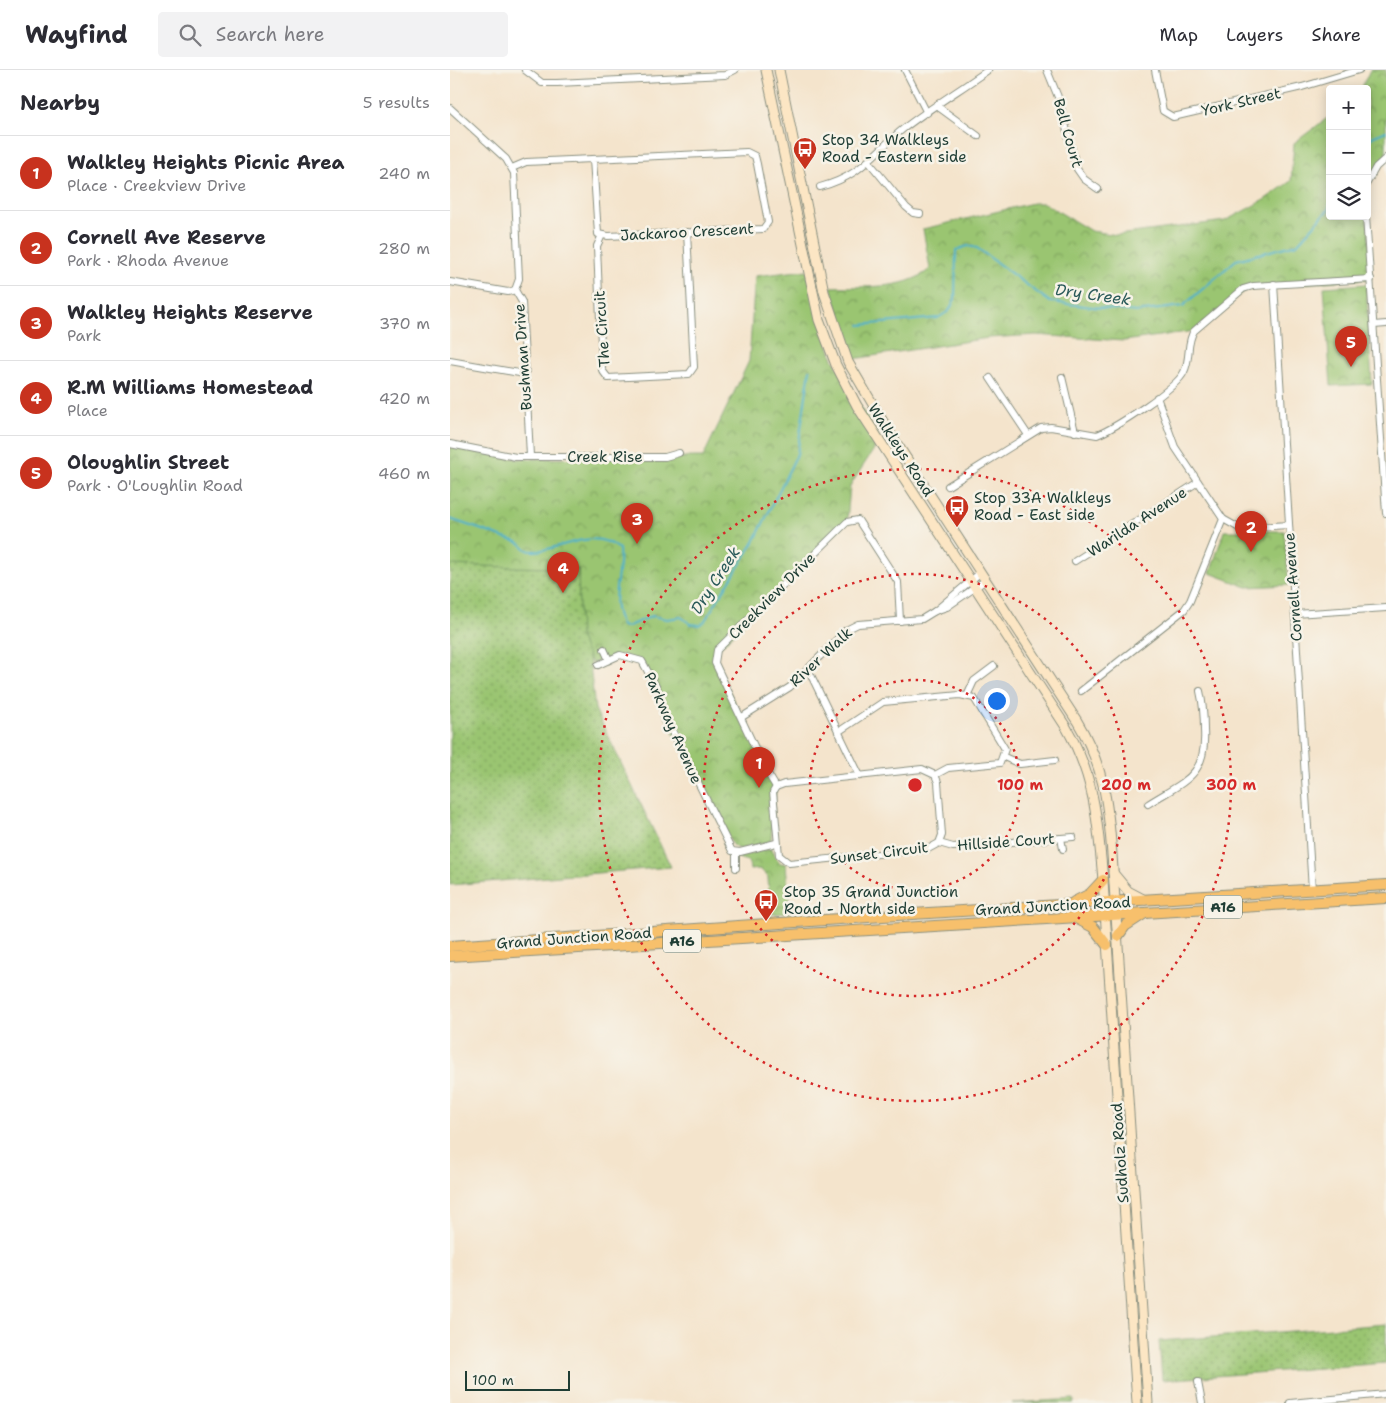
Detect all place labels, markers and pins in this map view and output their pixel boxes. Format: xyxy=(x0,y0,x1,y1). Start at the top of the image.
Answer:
place label: Stop 34 Walkleys Road - Eastern side xyxy=(822,130,967,167)
bus stop icon: Stop 34 Walkleys Road - Eastern side xyxy=(792,136,818,170)
pin: 5 xyxy=(1335,326,1367,367)
place label: Stop 33A Walkleys Road - East side xyxy=(974,488,1111,525)
bus stop icon: Stop 33A Walkleys Road - East side xyxy=(944,494,970,528)
pin: 3 xyxy=(621,503,653,544)
pin: 2 xyxy=(1235,511,1267,552)
pin: 4 xyxy=(547,552,579,593)
pin: 1 xyxy=(743,747,775,788)
centre of rings xyxy=(906,776,924,794)
place label: Stop 35 Grand Junction Road - North side xyxy=(784,882,958,919)
bus stop icon: Stop 35 Grand Junction Road - North side xyxy=(753,888,779,922)

